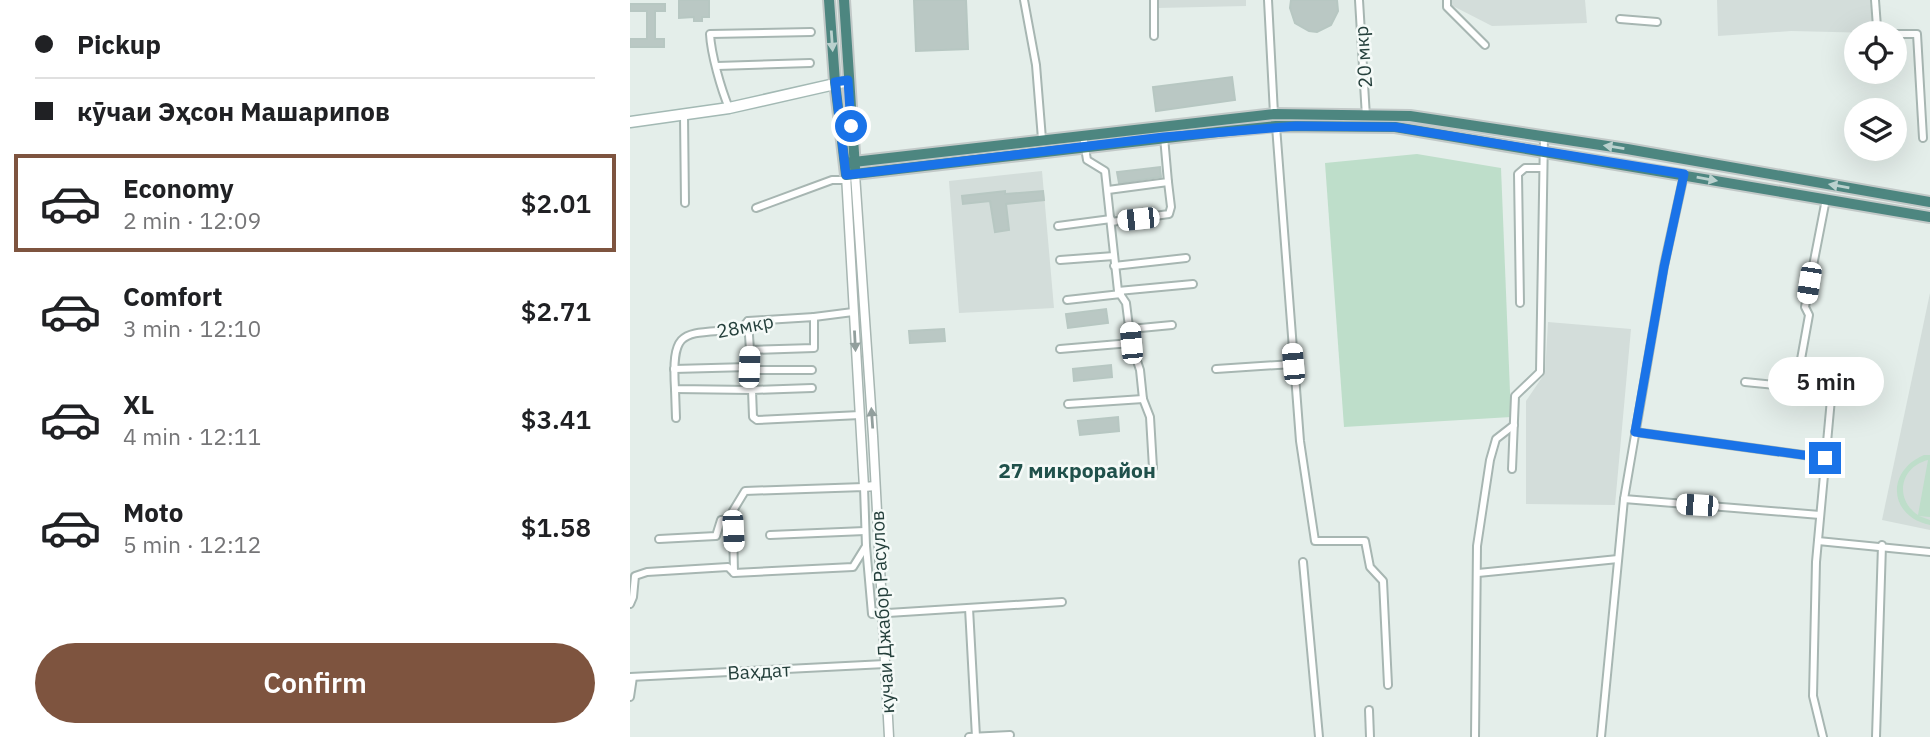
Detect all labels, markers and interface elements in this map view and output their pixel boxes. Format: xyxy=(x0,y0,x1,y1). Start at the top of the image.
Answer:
map controls xyxy=(1844,21,1907,161)
button: locate xyxy=(1844,21,1907,84)
street label: 20 мкр xyxy=(1349,25,1377,89)
text: Pickup xyxy=(77,27,161,61)
one-way arrow xyxy=(827,30,838,52)
text: кӯчаи Эҳсон Машарипов xyxy=(77,94,390,128)
button: layers xyxy=(1844,98,1907,161)
route start xyxy=(835,110,867,142)
one-way arrow xyxy=(1603,141,1625,152)
text: Economy xyxy=(123,171,234,205)
icon: car xyxy=(39,172,102,235)
one-way arrow xyxy=(1696,173,1718,184)
one-way arrow xyxy=(1828,180,1850,191)
text: $2.01 xyxy=(521,186,591,220)
text: 2 min · 12:09 xyxy=(123,205,261,235)
car xyxy=(1117,206,1160,232)
car xyxy=(1796,261,1823,305)
text: Comfort xyxy=(123,279,222,313)
icon: car xyxy=(39,280,102,343)
text: $2.71 xyxy=(521,294,591,328)
street label: 28мкр xyxy=(714,309,776,343)
text: 3 min · 12:10 xyxy=(123,313,261,343)
car xyxy=(1119,321,1144,365)
one-way arrow xyxy=(849,330,860,352)
car xyxy=(1281,342,1306,386)
car xyxy=(738,346,761,388)
callout: 5 min xyxy=(1767,356,1883,406)
text: 5 min xyxy=(1796,366,1856,396)
text: XL xyxy=(123,387,154,421)
icon: car xyxy=(39,388,102,451)
text: $3.41 xyxy=(521,402,591,436)
one-way arrow xyxy=(866,407,877,429)
text: 4 min · 12:11 xyxy=(123,421,261,451)
route end xyxy=(1809,442,1841,474)
district label: 27 микрорайон xyxy=(998,456,1156,484)
car xyxy=(1676,493,1719,517)
text: Moto xyxy=(123,495,183,529)
icon: car xyxy=(39,496,102,559)
car xyxy=(722,509,745,553)
text: $1.58 xyxy=(521,510,591,544)
street label: кучаи Джабор Расулов xyxy=(865,510,899,714)
text: 5 min · 12:12 xyxy=(123,529,261,559)
button: Confirm xyxy=(35,643,595,723)
street label: Ваҳдат xyxy=(727,657,791,685)

